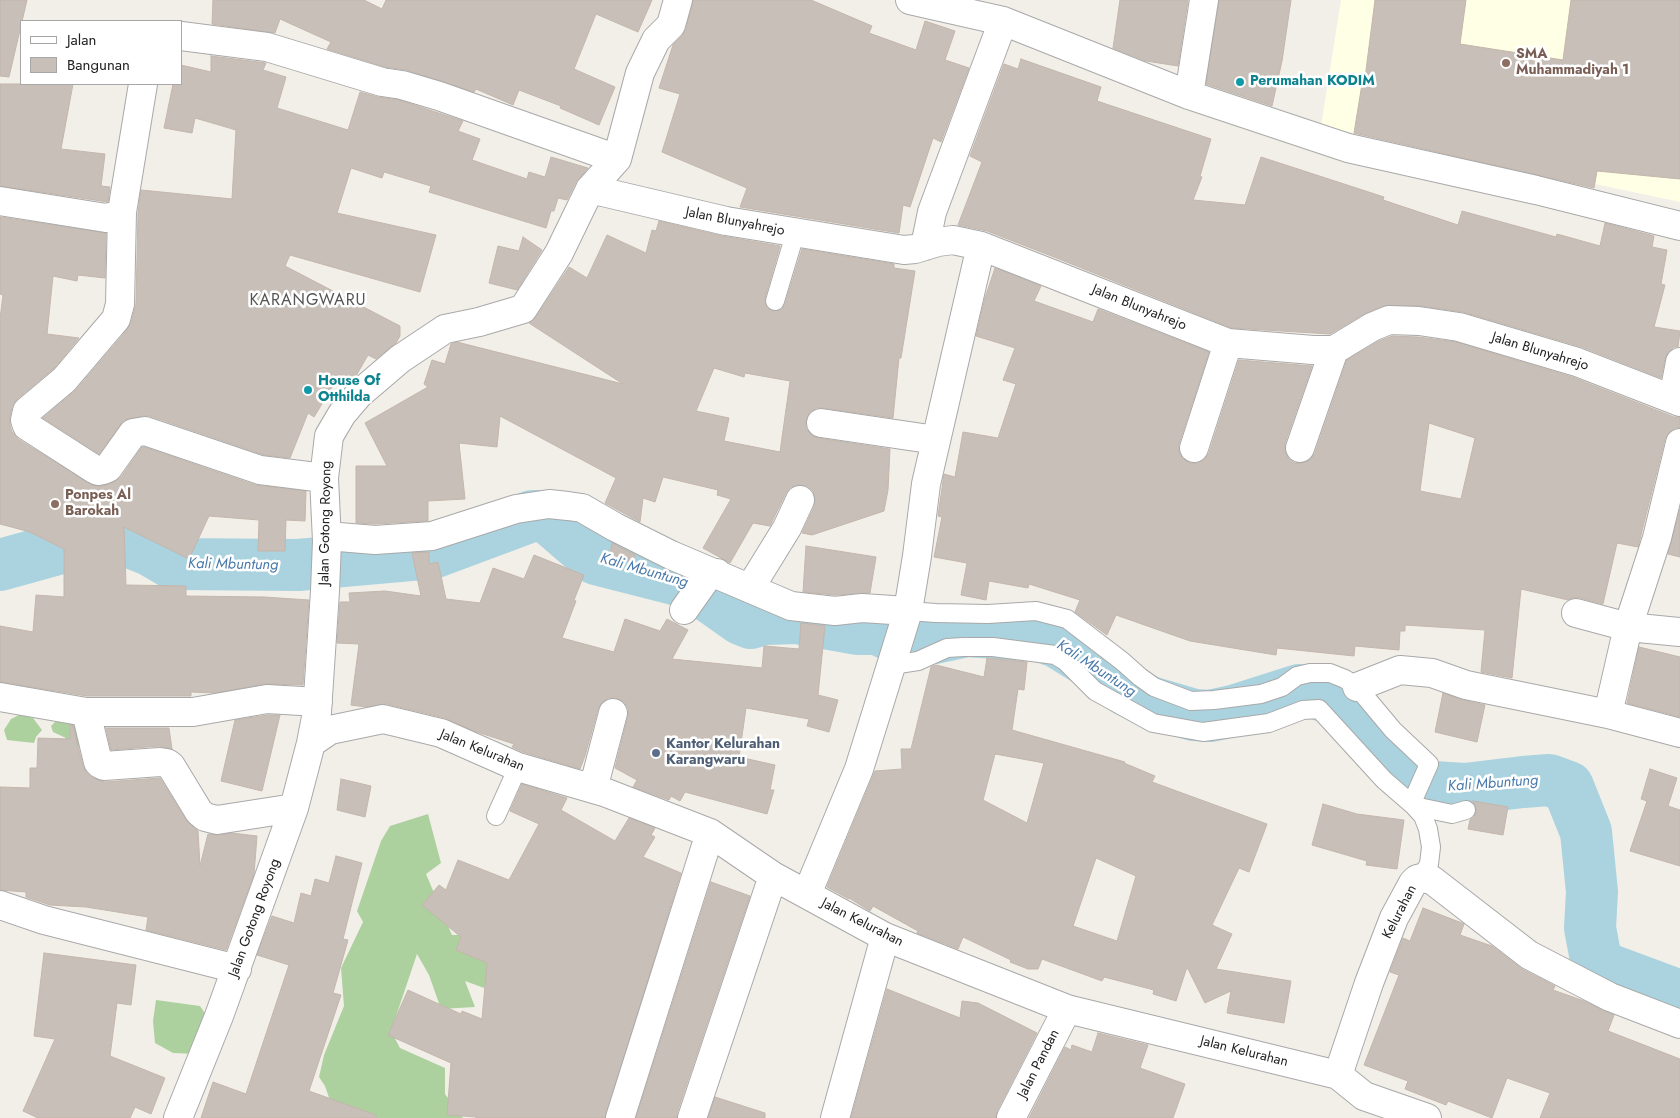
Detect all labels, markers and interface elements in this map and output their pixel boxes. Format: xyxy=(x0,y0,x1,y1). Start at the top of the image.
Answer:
legend xyxy=(20,20,182,85)
text: Jalan xyxy=(67,29,96,51)
place label: SMA Muhammadiyah 1 xyxy=(1516,47,1629,80)
text: Bangunan xyxy=(67,54,130,76)
marker: SMA Muhammadiyah 1 xyxy=(1500,57,1512,69)
place label: Perumahan KODIM xyxy=(1250,74,1375,90)
marker: Perumahan KODIM xyxy=(1234,76,1246,88)
street label: Jalan Blunyahrejo xyxy=(684,204,786,240)
street label: Jalan Blunyahrejo xyxy=(1089,281,1189,335)
district label: KARANGWARU xyxy=(248,291,368,311)
street label: Jalan Blunyahrejo xyxy=(1490,329,1590,375)
place label: House Of Otthilda xyxy=(318,374,380,407)
marker: House Of Otthilda xyxy=(302,384,314,396)
street label: Jalan Gotong Royong xyxy=(317,460,335,586)
place label: Ponpes Al Barokah xyxy=(65,488,131,520)
marker: Ponpes Al Barokah xyxy=(49,498,61,510)
water label: Kali Mbuntung xyxy=(598,550,690,592)
water label: Kali Mbuntung xyxy=(188,555,278,575)
water label: Kali Mbuntung xyxy=(1053,637,1139,701)
street label: Jalan Kelurahan xyxy=(437,726,527,776)
place label: Kantor Kelurahan Karangwaru xyxy=(666,737,780,770)
marker: Kantor Kelurahan Karangwaru xyxy=(650,747,662,759)
water label: Kali Mbuntung xyxy=(1447,772,1539,796)
street label: Jalan Gotong Royong xyxy=(226,856,284,980)
street label: Kelurahan xyxy=(1379,882,1421,942)
street label: Jalan Kelurahan xyxy=(818,895,906,951)
street label: Jalan Pandan xyxy=(1014,1027,1064,1101)
street label: Jalan Kelurahan xyxy=(1198,1033,1290,1071)

